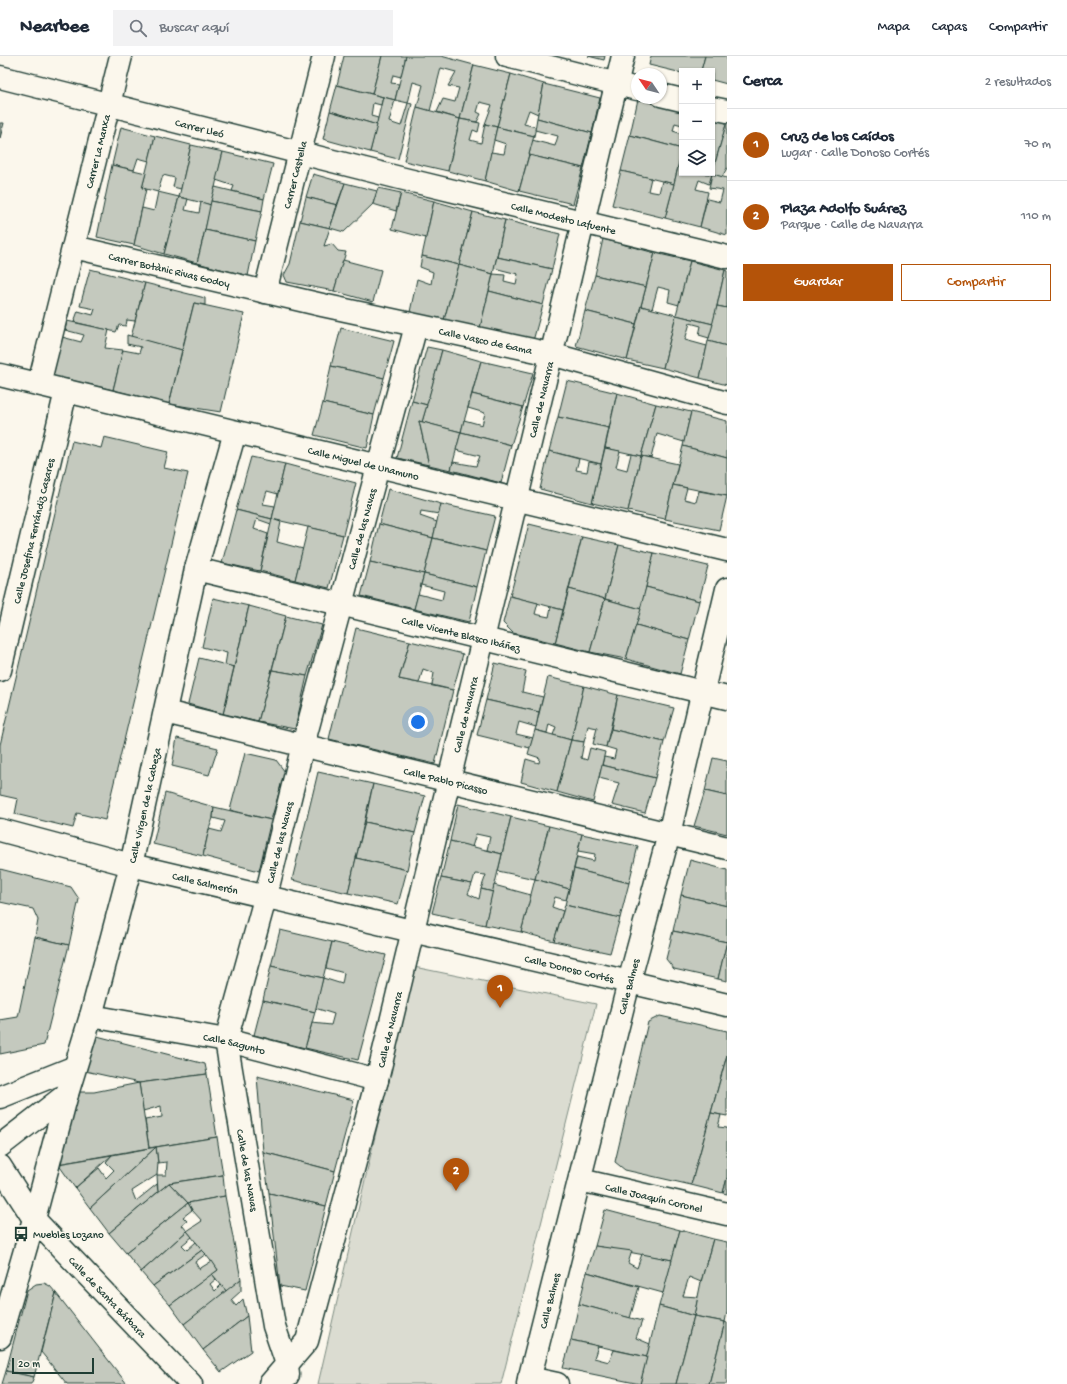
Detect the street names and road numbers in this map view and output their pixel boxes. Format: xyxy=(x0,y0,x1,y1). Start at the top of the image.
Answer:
street label: Carrer La Manxa xyxy=(84,113,114,190)
street label: Carrer Lleó xyxy=(174,117,225,141)
street label: Carrer Castella xyxy=(282,139,311,210)
street label: Calle Modesto Lafuente xyxy=(510,201,617,238)
street label: Carrer Botànic Rivas Godoy xyxy=(107,251,231,291)
street label: Calle Vasco de Gama xyxy=(437,326,534,358)
street label: Calle de Navarra xyxy=(528,360,558,439)
street label: Calle Miguel de Unamuno xyxy=(306,445,420,484)
street label: Calle Josefina Ferrándiz Casares xyxy=(12,457,58,605)
street label: Calle de las Navas xyxy=(347,487,380,571)
street label: Calle Vicente Blasco Ibáñez xyxy=(400,615,523,656)
street label: Calle de Navarra xyxy=(452,675,482,754)
street label: Calle Virgen de la Cabeza xyxy=(128,746,165,865)
street label: Calle Pablo Picasso xyxy=(402,766,489,798)
street label: Calle de las Navas xyxy=(265,800,297,885)
street label: Calle Salmerón xyxy=(171,871,240,898)
street label: Calle Donoso Cortés xyxy=(523,954,616,986)
street label: Calle Balmes xyxy=(617,957,643,1016)
street label: Calle de Navarra xyxy=(376,990,406,1069)
street label: Calle Sagunto xyxy=(202,1032,267,1058)
street label: Calle de las Navas xyxy=(233,1128,259,1213)
street label: Calle Joaquín Coronel xyxy=(604,1182,704,1216)
street label: Calle de Santa Bárbara xyxy=(65,1255,148,1342)
street label: Calle Balmes xyxy=(538,1271,564,1330)

